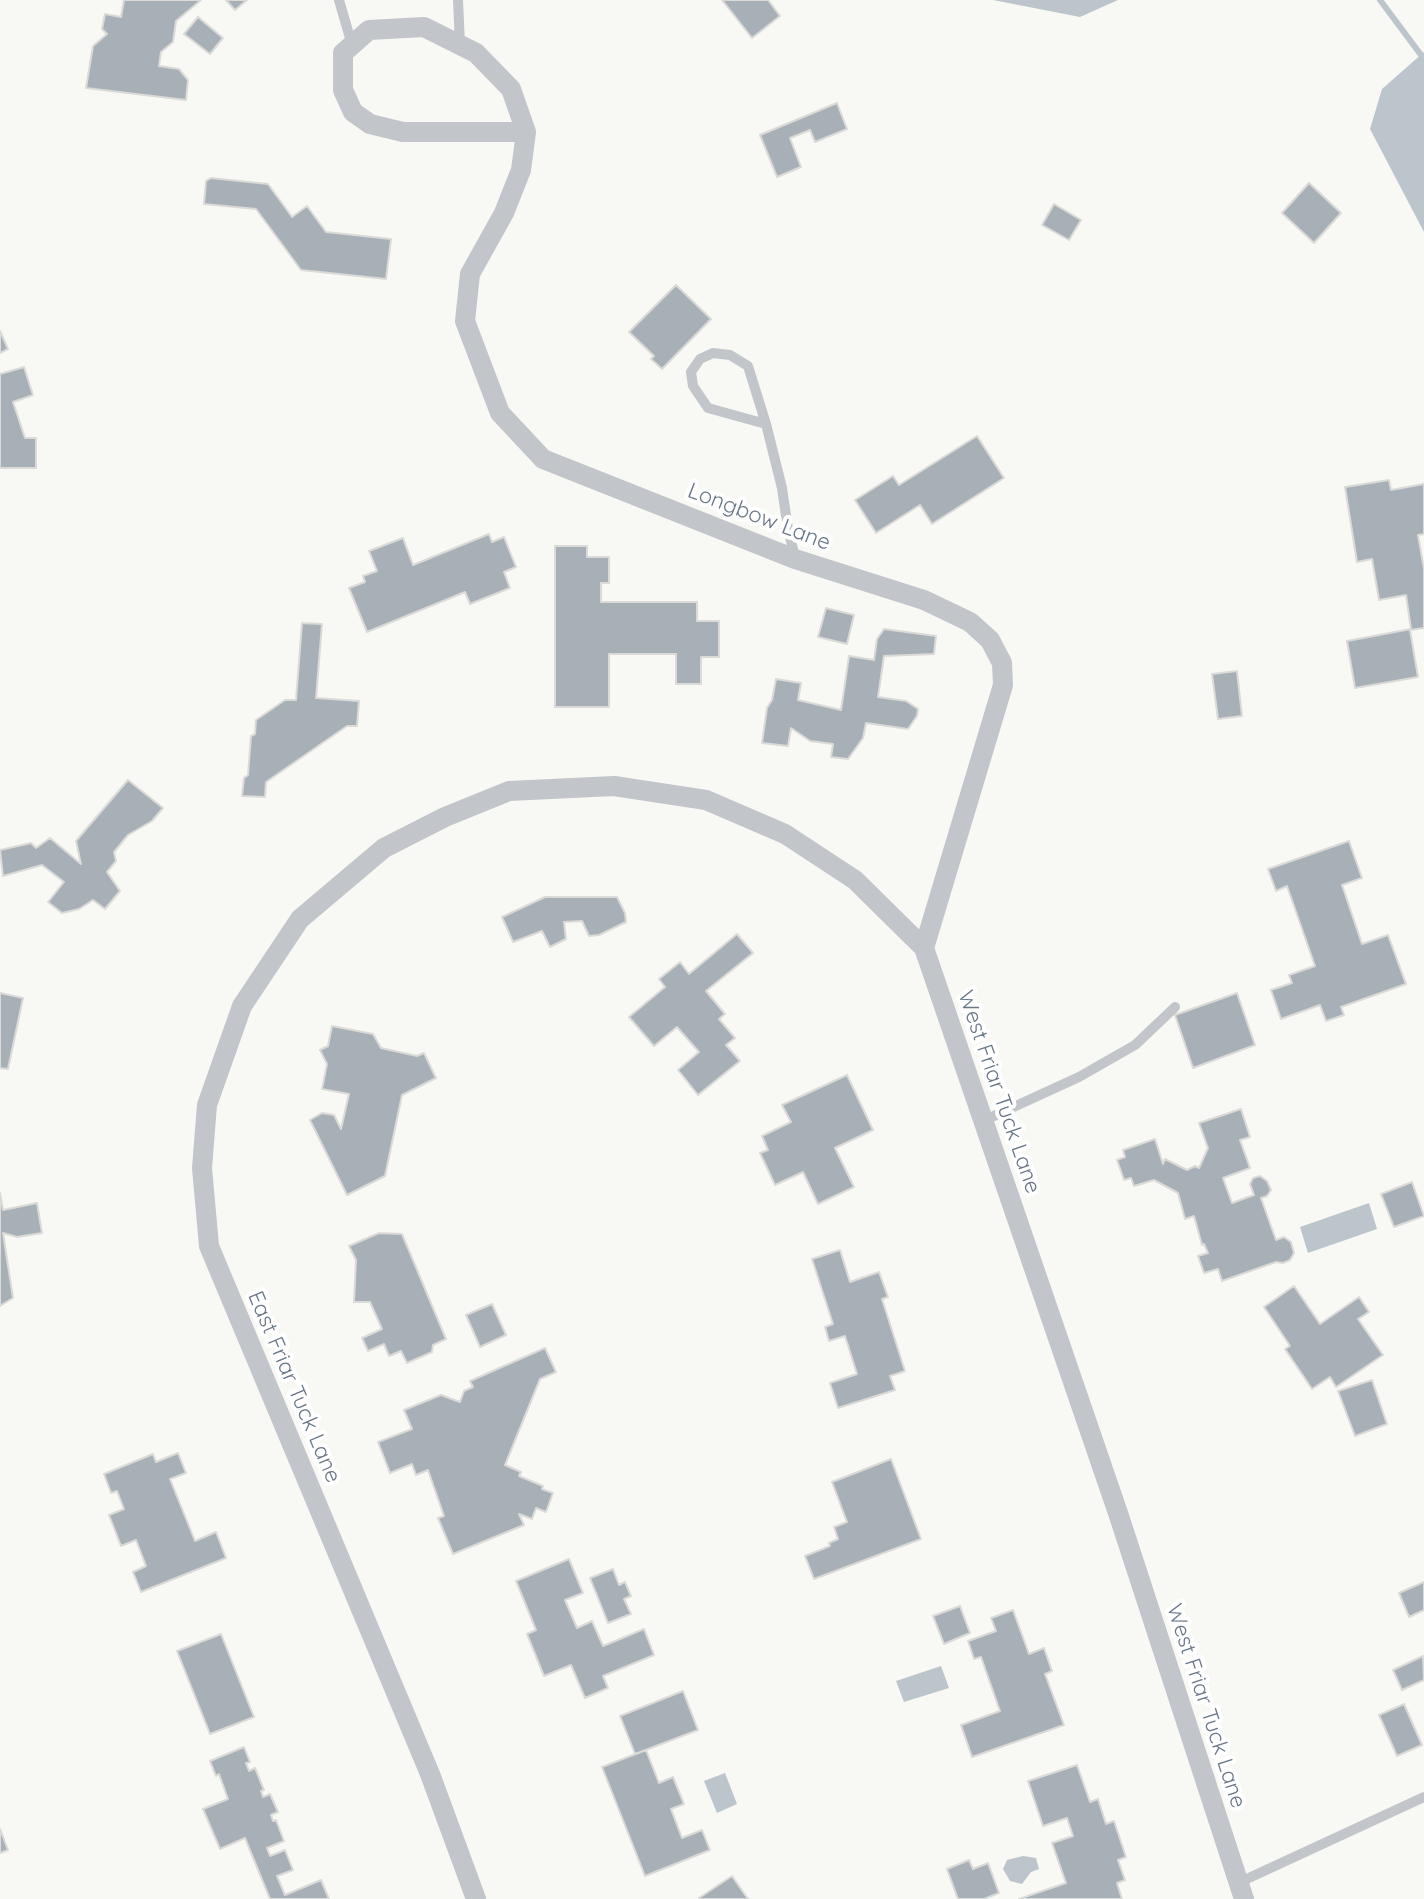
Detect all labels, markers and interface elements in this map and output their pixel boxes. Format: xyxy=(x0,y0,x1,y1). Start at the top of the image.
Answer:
street label: Longbow Lane xyxy=(684,478,834,556)
street label: West Friar Tuck Lane xyxy=(952,987,1046,1197)
street label: East Friar Tuck Lane xyxy=(242,1287,346,1487)
street label: West Friar Tuck Lane xyxy=(1161,1601,1251,1811)

